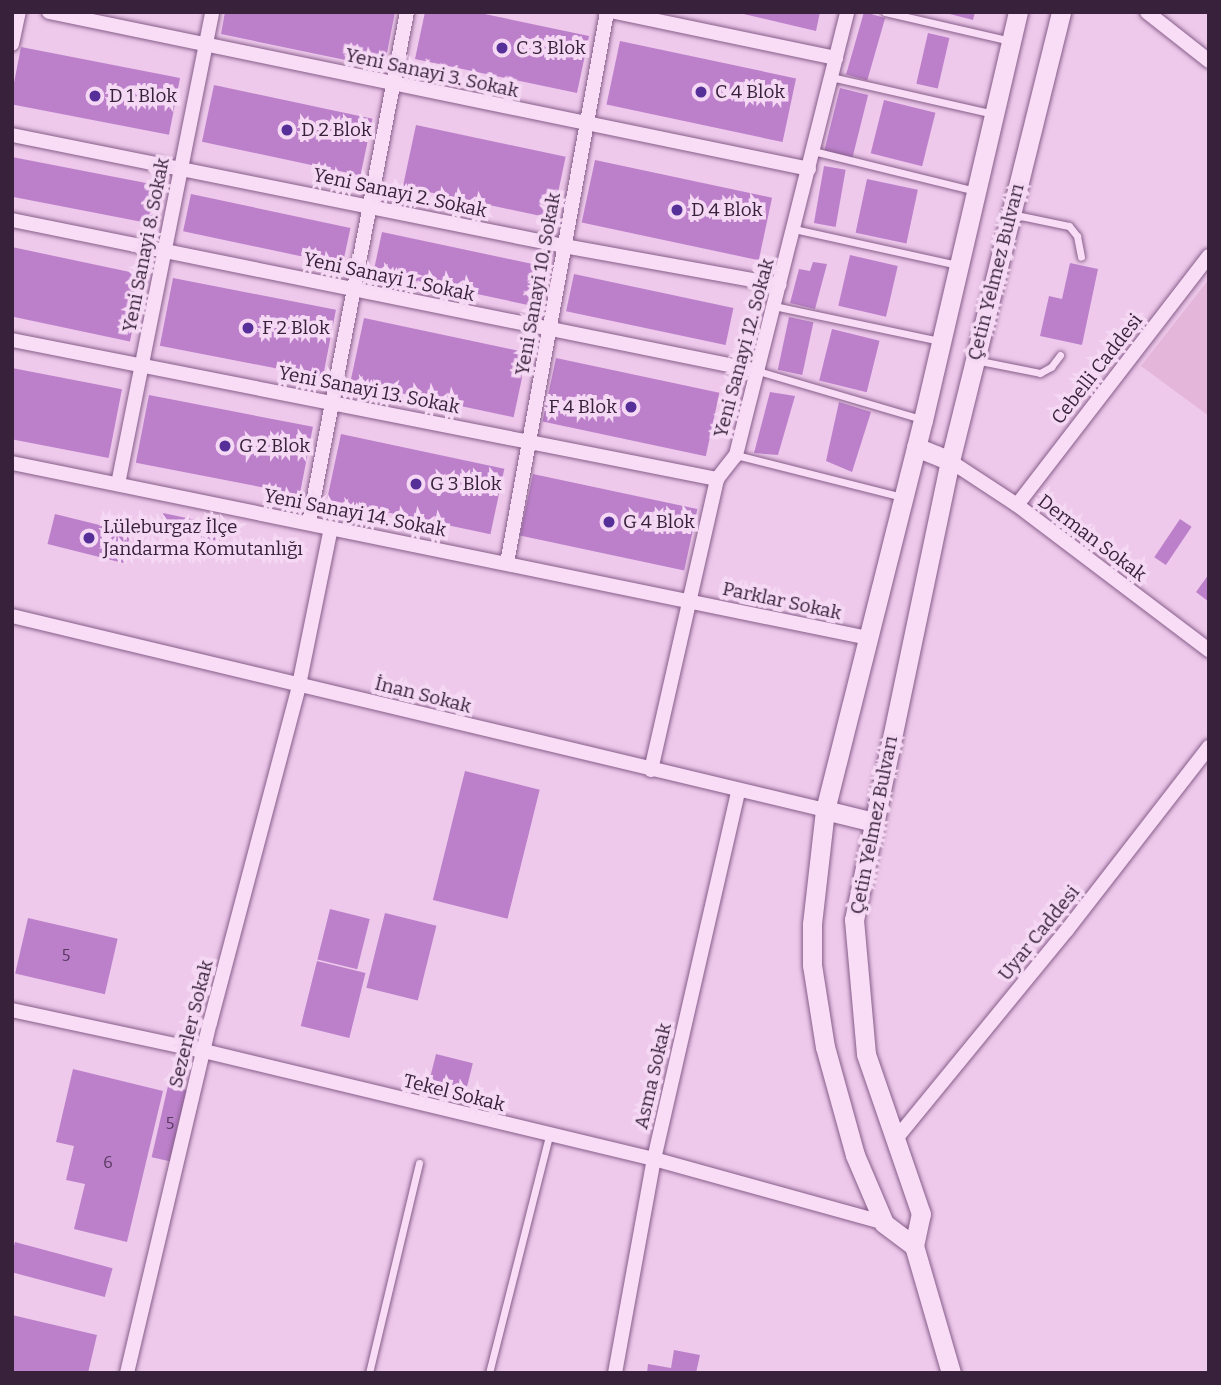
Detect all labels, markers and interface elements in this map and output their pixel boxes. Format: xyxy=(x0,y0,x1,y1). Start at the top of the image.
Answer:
place label: C 3 Blok xyxy=(516,37,586,59)
marker: C 3 Blok xyxy=(494,40,510,56)
street label: Yeni Sanayi 3. Sokak xyxy=(343,43,521,103)
place label: C 4 Blok xyxy=(715,81,785,103)
marker: C 4 Blok xyxy=(693,84,709,100)
place label: D 1 Blok xyxy=(109,85,177,107)
marker: D 1 Blok xyxy=(87,88,103,104)
place label: D 2 Blok xyxy=(301,119,372,141)
marker: D 2 Blok xyxy=(279,122,295,138)
street label: Yeni Sanayi 8. Sokak xyxy=(118,156,174,334)
street label: Yeni Sanayi 2. Sokak xyxy=(311,163,489,223)
street label: Çetin Yelmez Bulvarı xyxy=(963,181,1029,363)
street label: Yeni Sanayi 10. Sokak xyxy=(511,191,565,377)
place label: D 4 Blok xyxy=(691,199,763,221)
marker: D 4 Blok xyxy=(669,202,685,218)
street label: Yeni Sanayi 1. Sokak xyxy=(301,248,477,306)
street label: Yeni Sanayi 12. Sokak xyxy=(709,256,779,440)
street label: Cebelli Caddesi xyxy=(1047,309,1147,429)
place label: F 2 Blok xyxy=(262,317,330,339)
marker: F 2 Blok xyxy=(240,320,256,336)
street label: Yeni Sanayi 13. Sokak xyxy=(276,361,462,419)
place label: F 4 Blok xyxy=(548,396,617,418)
marker: F 4 Blok xyxy=(623,399,639,415)
place label: G 2 Blok xyxy=(239,435,310,457)
marker: G 2 Blok xyxy=(217,438,233,454)
place label: G 3 Blok xyxy=(430,473,502,495)
marker: G 3 Blok xyxy=(408,476,424,492)
street label: Yeni Sanayi 14. Sokak xyxy=(262,484,448,542)
street label: Derman Sokak xyxy=(1033,490,1151,586)
place label: G 4 Blok xyxy=(623,511,695,533)
marker: G 4 Blok xyxy=(601,514,617,530)
place label: Lüleburgaz İlçe Jandarma Komutanlığı xyxy=(103,516,303,560)
marker: Lüleburgaz İlçe Jandarma Komutanlığı xyxy=(81,530,97,546)
street label: Parklar Sokak xyxy=(720,577,844,625)
street label: İnan Sokak xyxy=(373,672,473,718)
street label: Çetin Yelmez Bulvarı xyxy=(846,734,902,916)
street label: Uyar Caddesi xyxy=(994,881,1084,985)
house number: 5 xyxy=(62,946,70,966)
street label: Sezerler Sokak xyxy=(164,958,218,1090)
street label: Asma Sokak xyxy=(630,1021,676,1131)
street label: Tekel Sokak xyxy=(401,1069,507,1117)
house number: 5 xyxy=(166,1114,174,1134)
house number: 6 xyxy=(103,1153,113,1173)

